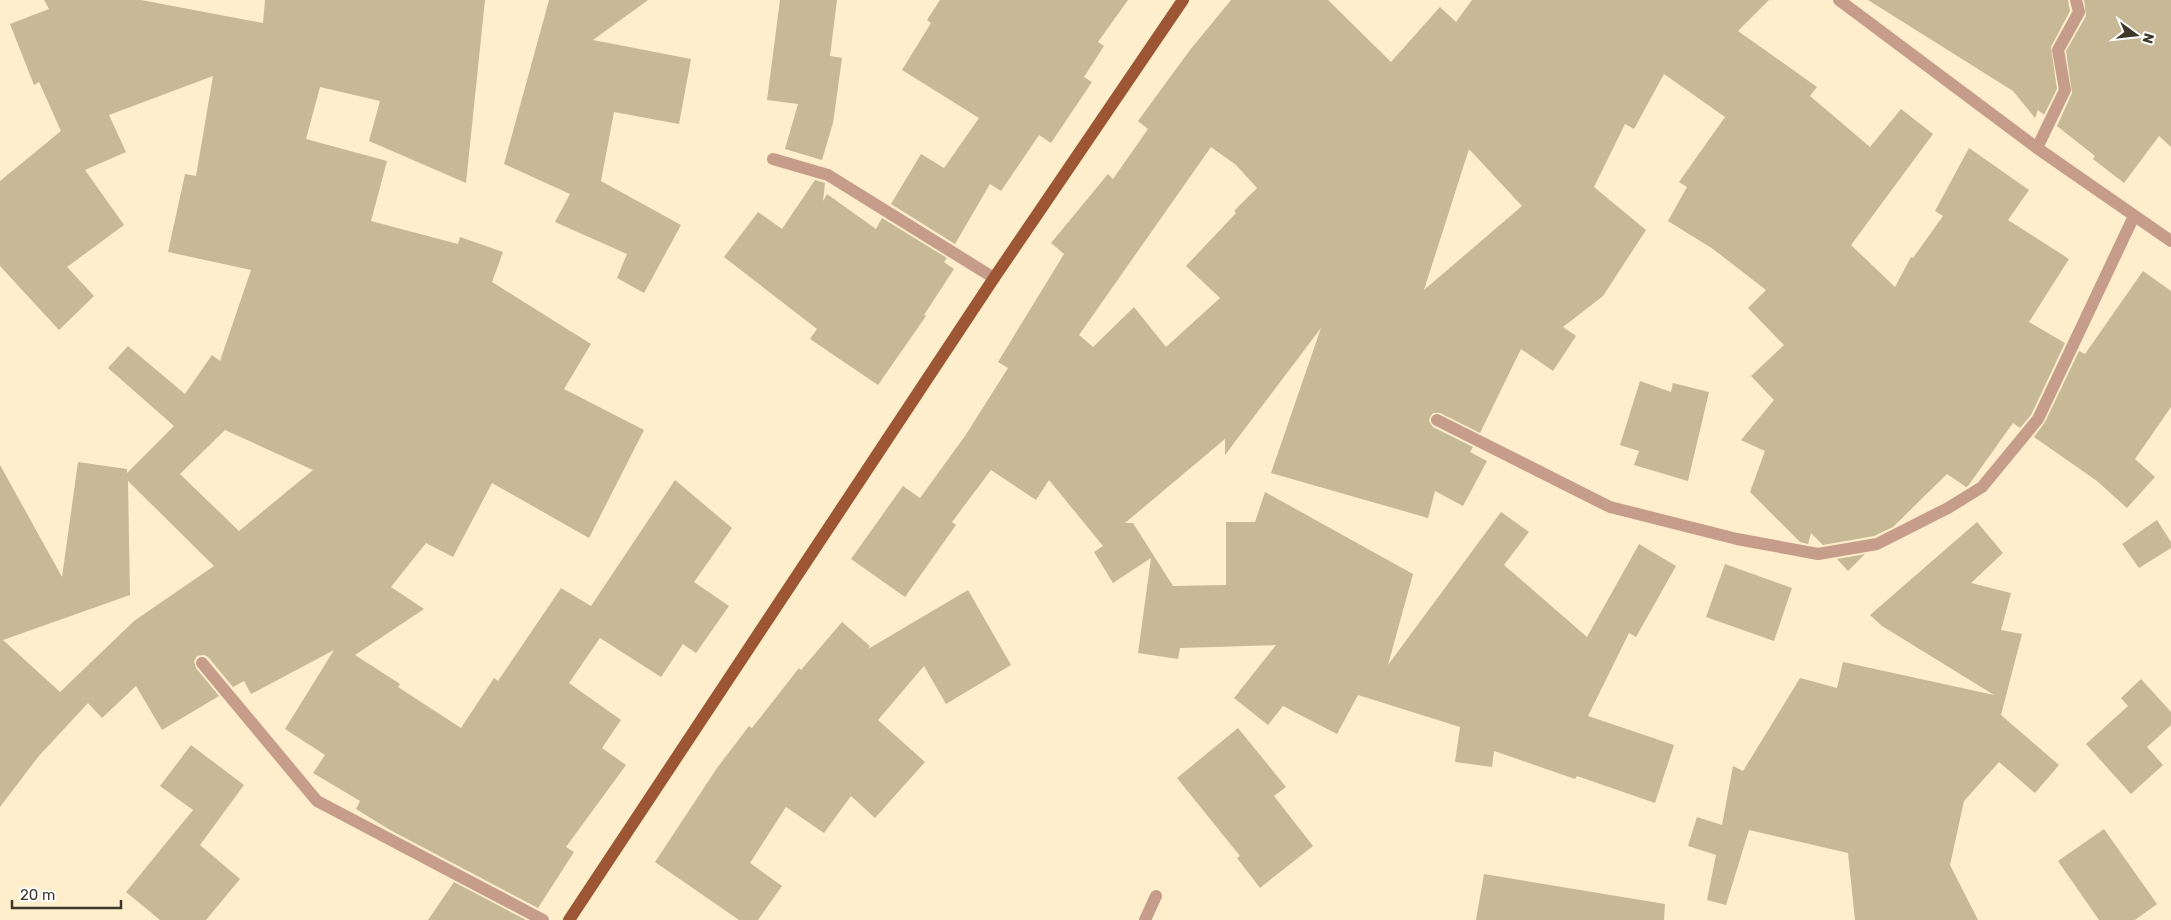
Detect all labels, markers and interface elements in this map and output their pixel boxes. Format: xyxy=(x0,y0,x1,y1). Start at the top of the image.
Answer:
north arrow xyxy=(2111,10,2161,60)
text: N xyxy=(2139,31,2158,45)
scale bar xyxy=(12,878,121,910)
text: 20 m xyxy=(20,886,55,904)

